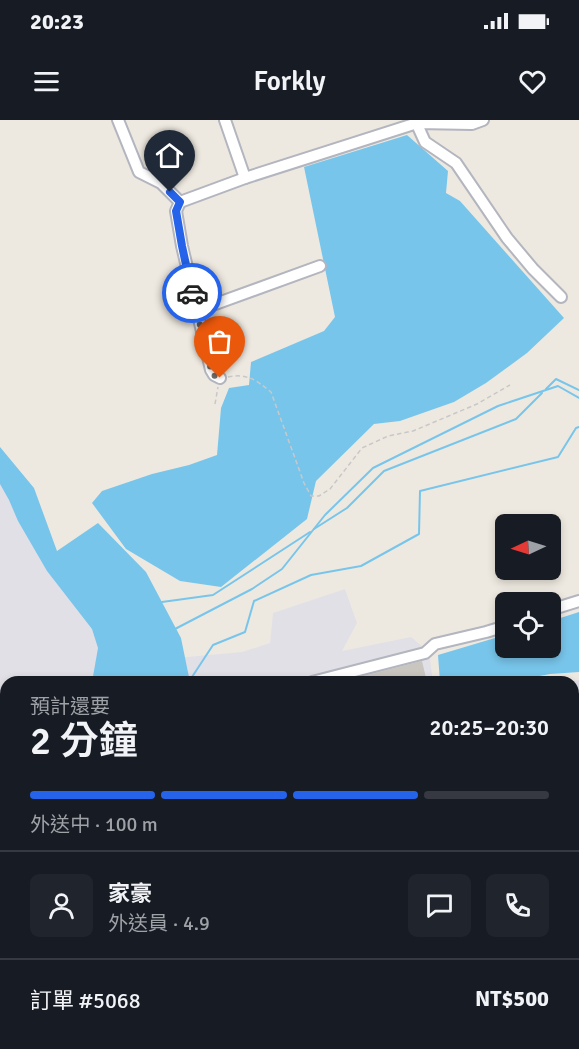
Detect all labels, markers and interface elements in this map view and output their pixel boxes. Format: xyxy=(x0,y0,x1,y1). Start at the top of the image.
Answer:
text: 20:23 xyxy=(30,8,84,35)
icon: menu xyxy=(30,65,63,98)
text: Forkly xyxy=(253,65,326,98)
icon: heart xyxy=(516,65,549,98)
pin xyxy=(144,130,195,192)
icon: home xyxy=(153,139,186,172)
courier xyxy=(162,263,222,323)
icon: car xyxy=(176,277,209,310)
pin xyxy=(194,316,245,378)
icon: bag xyxy=(203,325,236,358)
north arrow xyxy=(495,514,561,580)
map controls xyxy=(495,514,561,658)
button: locate xyxy=(495,592,561,658)
text: 預計還要 xyxy=(30,694,110,719)
text: 20:25–20:30 xyxy=(430,714,549,741)
text: 2 分鐘 xyxy=(30,717,138,765)
text: 外送中 · 100 m xyxy=(30,812,158,837)
button: person xyxy=(30,874,93,937)
button: chat xyxy=(408,874,471,937)
button: phone xyxy=(486,874,549,937)
text: 家豪 xyxy=(108,880,152,907)
text: 外送員 · 4.9 xyxy=(108,911,210,936)
text: NT$500 xyxy=(475,985,549,1012)
text: 訂單 #5068 xyxy=(30,987,141,1014)

